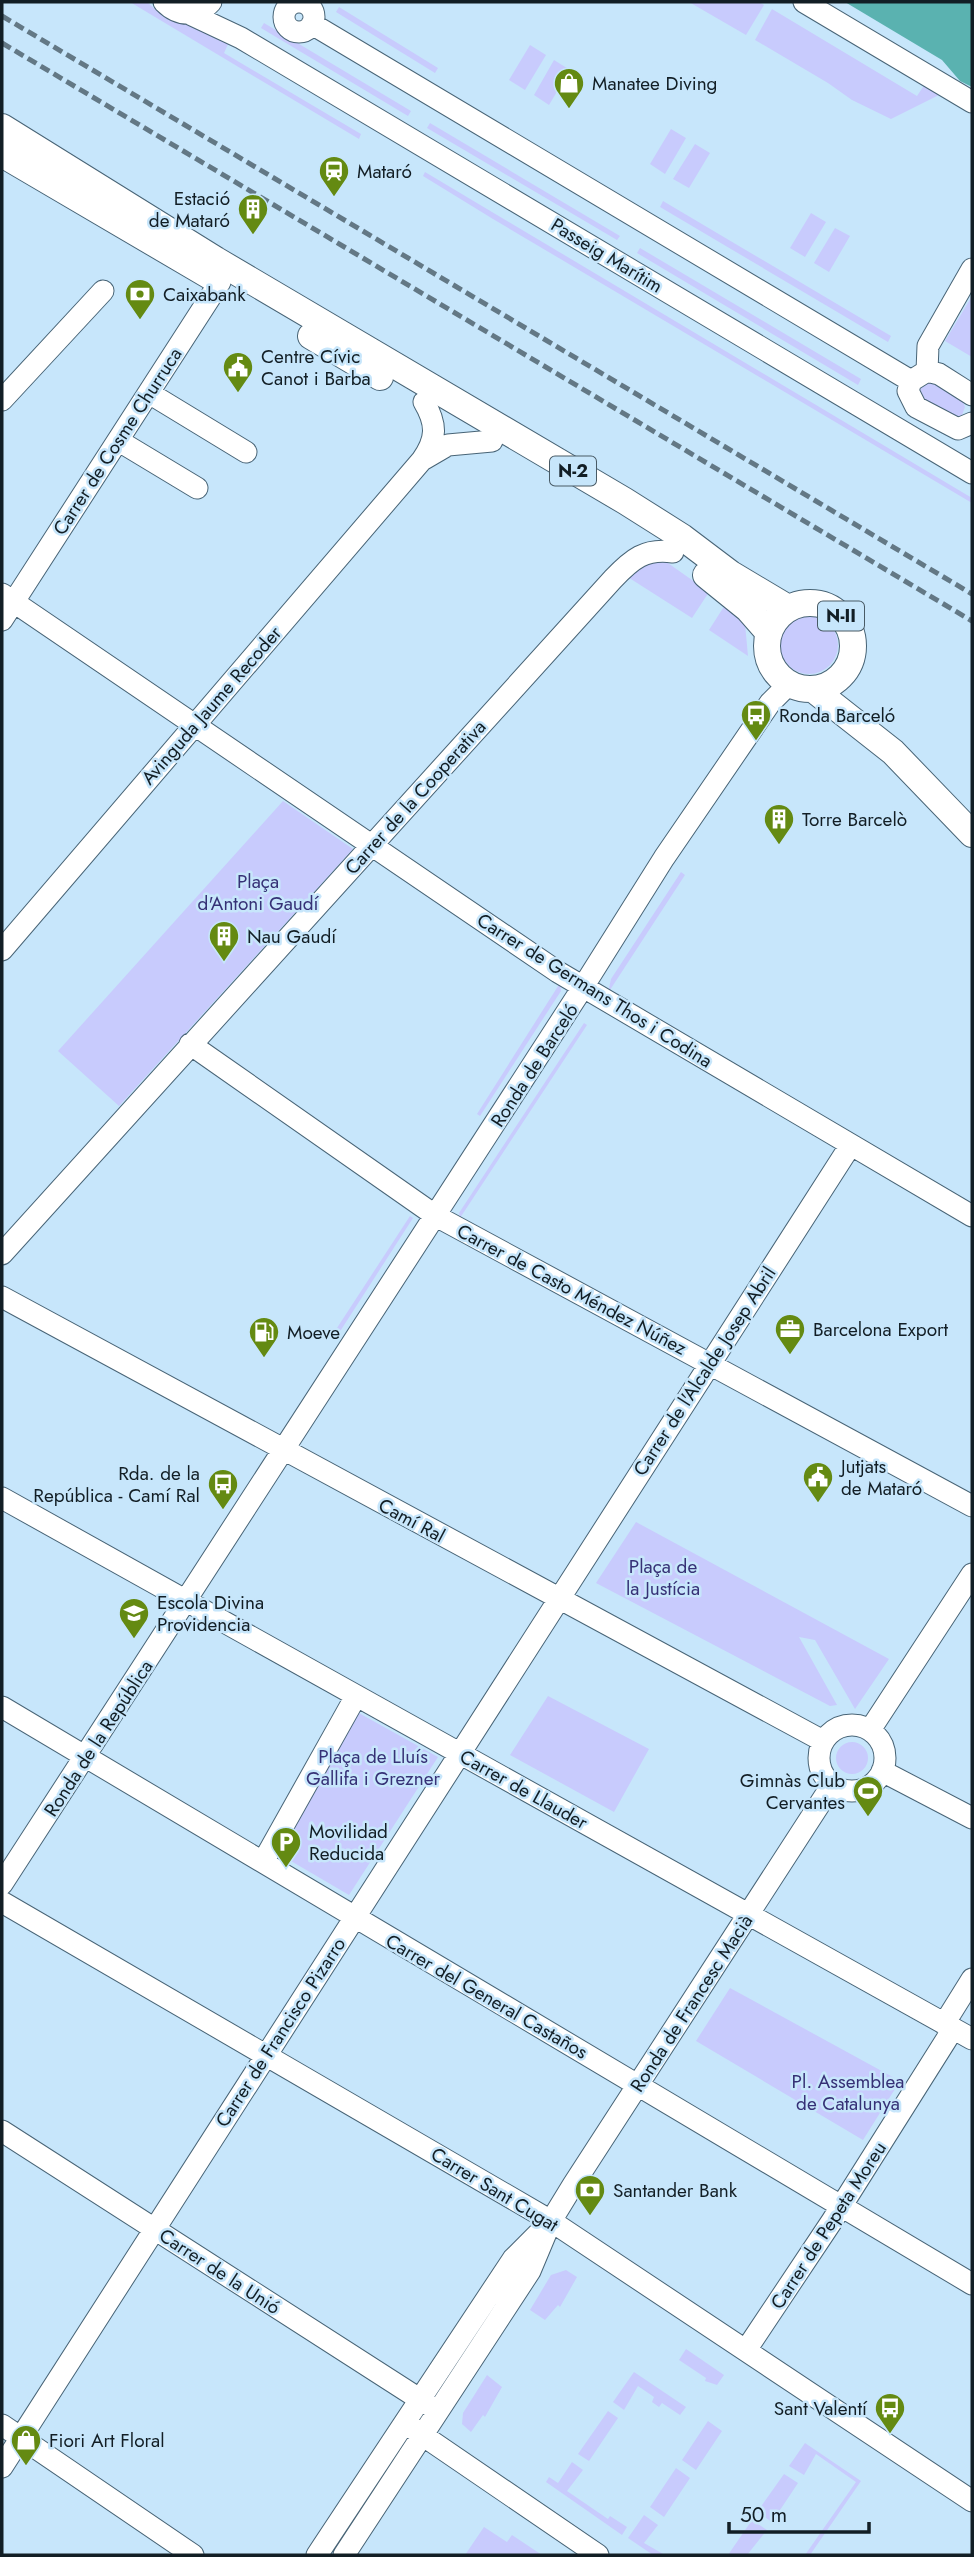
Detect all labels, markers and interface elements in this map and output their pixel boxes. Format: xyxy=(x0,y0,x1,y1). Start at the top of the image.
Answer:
shop icon: Manatee Diving xyxy=(552,66,586,110)
place label: Manatee Diving xyxy=(592,70,717,97)
station icon: Mataró xyxy=(317,154,351,198)
place label: Mataró xyxy=(357,158,412,185)
place label: Estació de Mataró xyxy=(149,185,230,234)
building icon: Estació de Mataró xyxy=(236,192,270,236)
street label: Passeig Marítim xyxy=(546,211,668,299)
bank icon: Caixabank xyxy=(123,277,157,321)
place label: Caixabank xyxy=(163,281,246,308)
street label: Carrer de Cosme Churruca xyxy=(47,342,188,540)
place label: Centre Cívic Canot i Barba xyxy=(261,343,371,392)
public building icon: Centre Cívic Canot i Barba xyxy=(221,350,255,394)
road number: N-2 xyxy=(550,457,596,486)
road number: N-II xyxy=(818,602,864,630)
street label: Avinguda Jaume Recoder xyxy=(135,620,288,791)
bus stop icon: Ronda Barceló xyxy=(739,698,773,742)
place label: Ronda Barceló xyxy=(779,702,895,729)
street label: Carrer de la Cooperativa xyxy=(339,714,492,880)
building icon: Torre Barcelò xyxy=(762,802,796,846)
place label: Torre Barcelò xyxy=(802,806,907,833)
park label: Plaça d'Antoni Gaudí xyxy=(197,868,320,917)
street label: Carrer de Germans Thos i Codina xyxy=(472,907,718,1074)
building icon: Nau Gaudí xyxy=(207,919,241,963)
place label: Nau Gaudí xyxy=(247,923,337,950)
street label: Ronda de Barceló xyxy=(484,998,585,1132)
street label: Carrer de Casto Méndez Núñez xyxy=(452,1217,692,1362)
street label: Carrer de l'Alcalde Josep Abril xyxy=(627,1262,782,1481)
office icon: Barcelona Export xyxy=(773,1312,807,1356)
fuel station icon: Moeve xyxy=(247,1315,281,1359)
place label: Barcelona Export xyxy=(813,1316,949,1343)
place label: Moeve xyxy=(287,1319,340,1346)
place label: Jutjats de Mataró xyxy=(838,1453,922,1502)
place label: Rda. de la República - Camí Ral xyxy=(33,1460,200,1509)
public building icon: Jutjats de Mataró xyxy=(801,1460,835,1504)
bus stop icon: Rda. de la República - Camí Ral xyxy=(206,1467,240,1511)
street label: Camí Ral xyxy=(374,1492,450,1549)
park label: Plaça de la Justícia xyxy=(626,1553,700,1602)
place label: Escola Divina Providencia xyxy=(157,1589,264,1638)
school or university icon: Escola Divina Providencia xyxy=(117,1596,151,1640)
street label: Ronda de la República xyxy=(38,1655,159,1822)
park label: Plaça de Lluís Gallifa i Grezner xyxy=(306,1743,440,1792)
street label: Carrer de Llauder xyxy=(455,1743,593,1836)
place label: Gimnàs Club Cervantes xyxy=(740,1767,845,1816)
sports icon: Gimnàs Club Cervantes xyxy=(851,1774,885,1818)
place label: Movilidad Reducida xyxy=(309,1818,388,1867)
parking icon: Movilidad Reducida xyxy=(269,1825,303,1869)
street label: Ronda de Francesc Macià xyxy=(624,1909,759,2097)
street label: Carrer del General Castaños xyxy=(381,1927,593,2066)
street label: Carrer de Francisco Pizarro xyxy=(209,1932,352,2132)
park label: Pl. Assemblea de Catalunya xyxy=(792,2068,904,2117)
street label: Carrer de Pepeta Moreu xyxy=(764,2136,893,2314)
street label: Carrer Sant Cugat xyxy=(426,2141,564,2238)
bank icon: Santander Bank xyxy=(573,2173,607,2217)
place label: Santander Bank xyxy=(613,2177,738,2204)
street label: Carrer de la Unió xyxy=(154,2222,286,2321)
bus stop icon: Sant Valentí xyxy=(873,2391,907,2435)
place label: Sant Valentí xyxy=(774,2395,868,2422)
shop icon: Fiori Art Floral xyxy=(9,2423,43,2467)
place label: Fiori Art Floral xyxy=(49,2427,165,2454)
scale bar xyxy=(729,2490,869,2534)
text: 50 m xyxy=(740,2500,787,2530)

